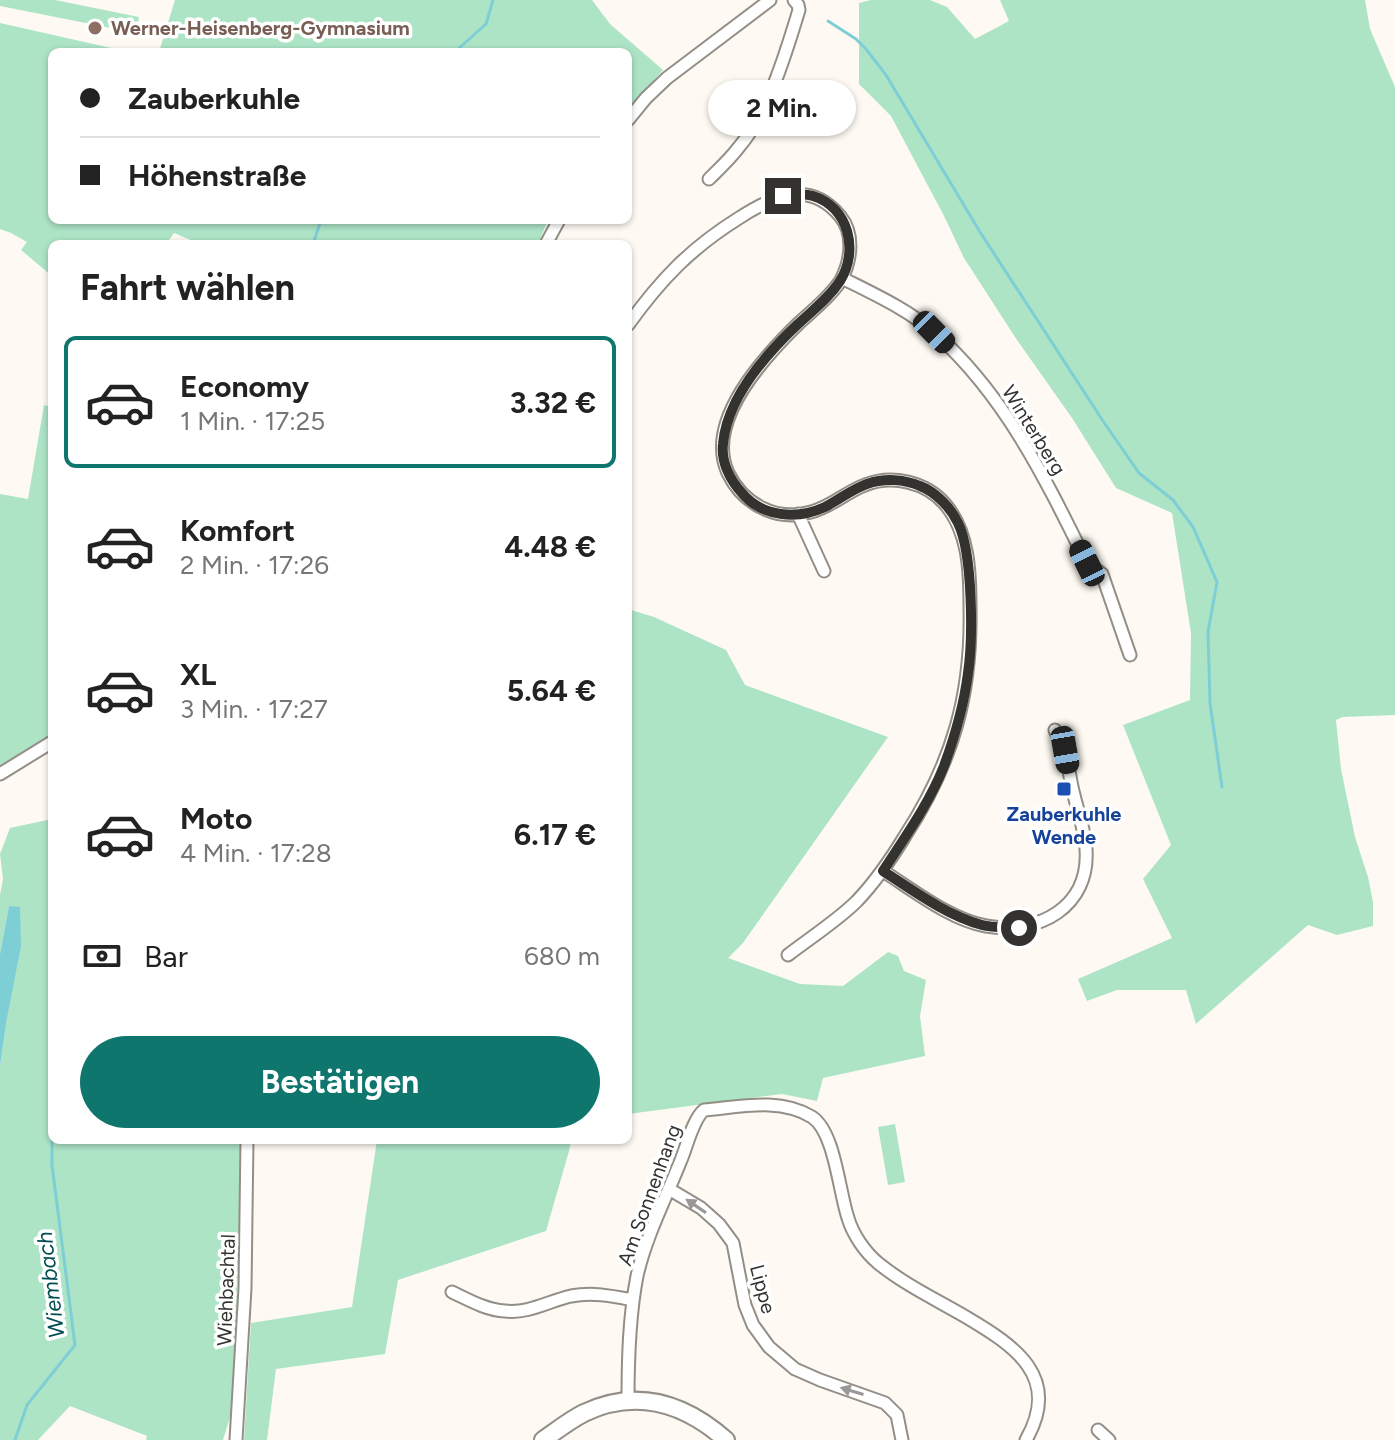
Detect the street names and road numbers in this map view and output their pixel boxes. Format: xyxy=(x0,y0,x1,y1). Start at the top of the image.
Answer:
street label: Winterberg xyxy=(997,381,1071,479)
street label: Am Sonnenhang xyxy=(612,1121,686,1269)
street label: Wiehbachtal xyxy=(212,1234,240,1346)
street label: Lippe xyxy=(745,1262,781,1316)

